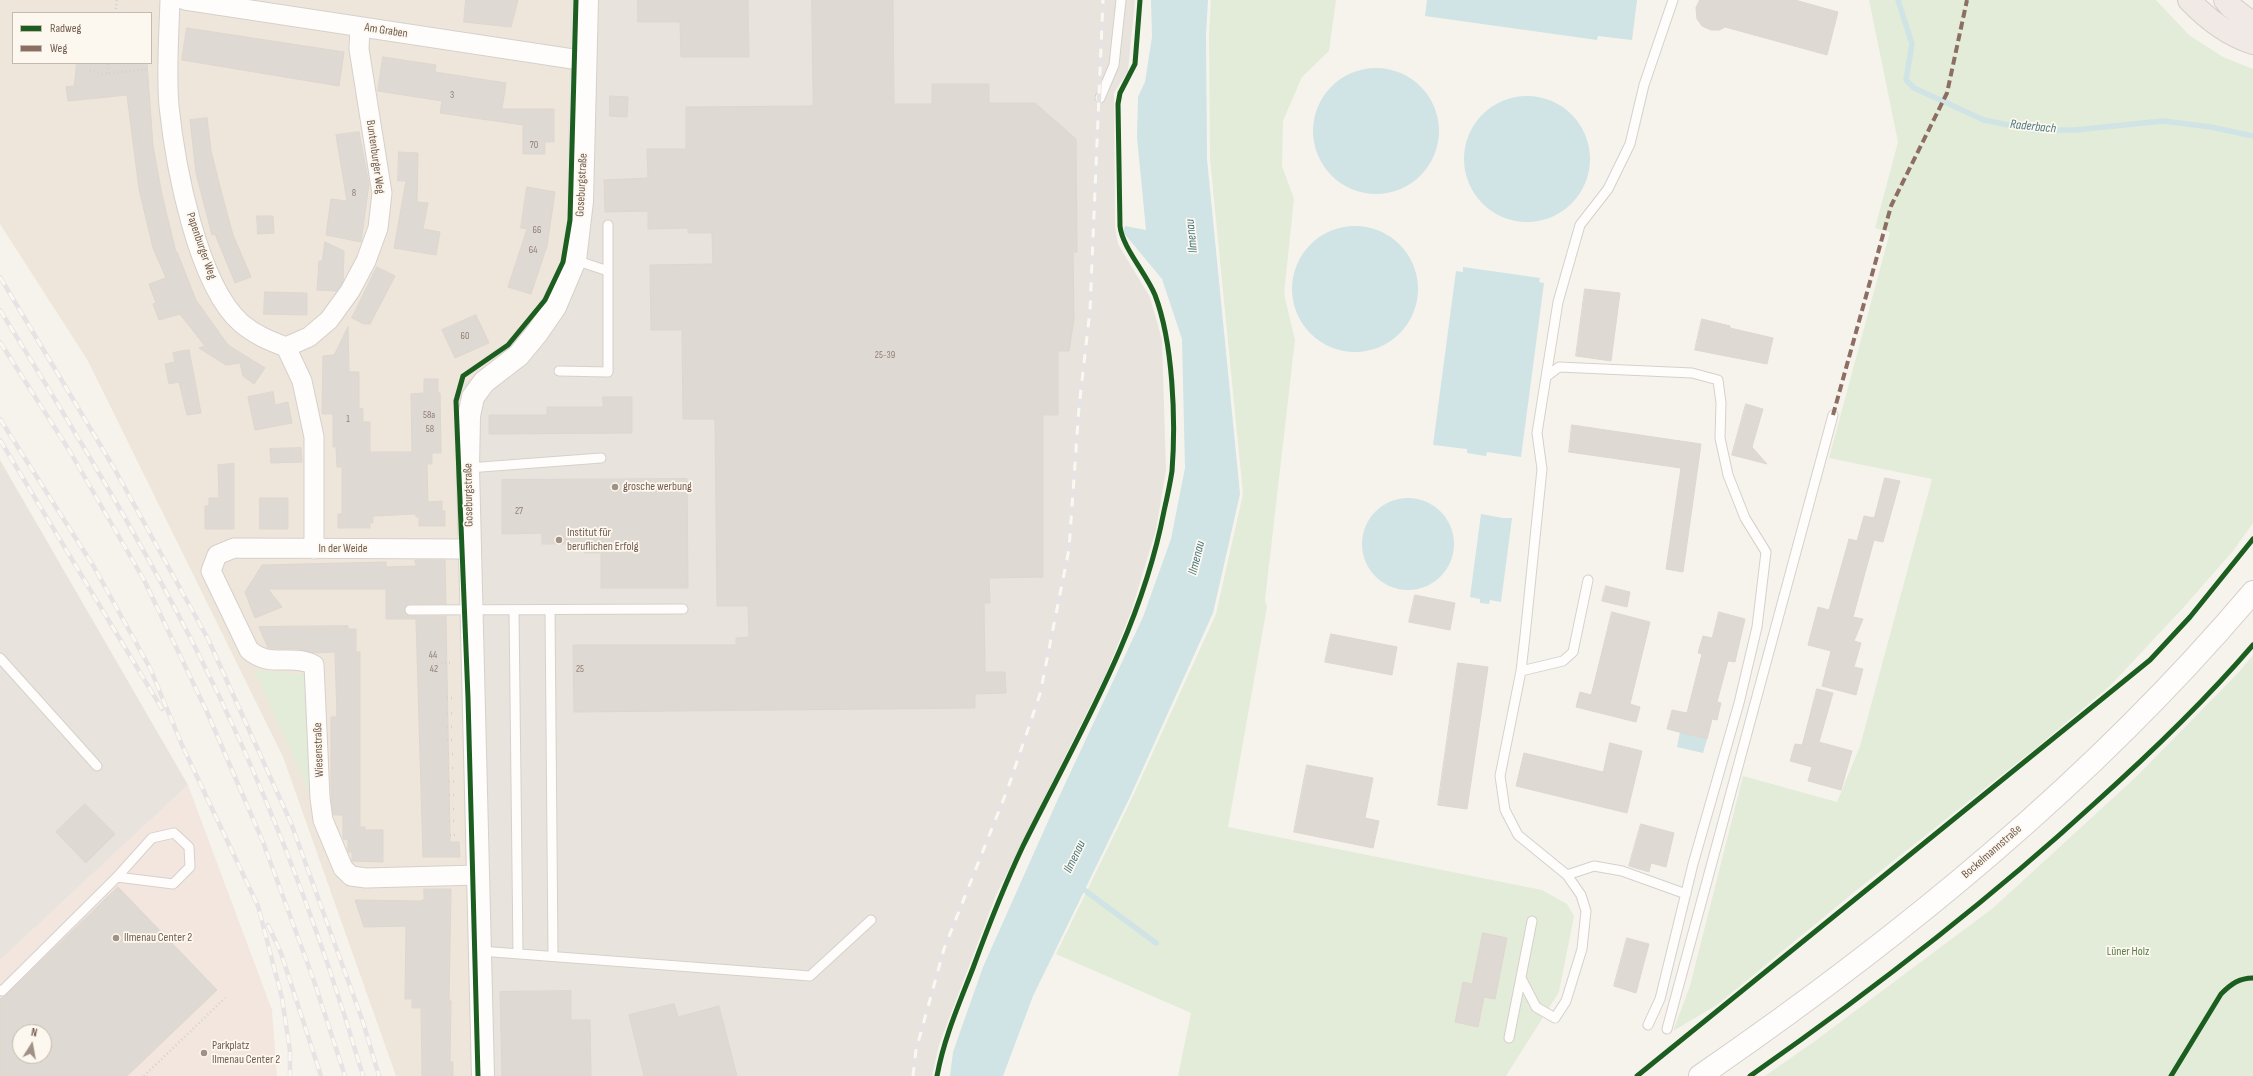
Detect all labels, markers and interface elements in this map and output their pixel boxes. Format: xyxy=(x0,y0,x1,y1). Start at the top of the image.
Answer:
legend xyxy=(12,12,152,64)
street label: Am Graben xyxy=(363,20,409,42)
text: Radweg xyxy=(50,21,81,36)
text: Weg xyxy=(50,41,67,56)
house number: 3 xyxy=(450,89,454,101)
water label: Raderbach xyxy=(2009,117,2057,137)
street label: Buntenburger Weg xyxy=(363,119,387,195)
house number: 70 xyxy=(530,139,538,151)
street label: Goseburgstraße xyxy=(573,153,591,217)
house number: 8 xyxy=(352,187,356,199)
street label: Papenburger Weg xyxy=(183,211,219,281)
water label: Ilmenau xyxy=(1182,218,1202,254)
house number: 66 xyxy=(533,224,541,236)
house number: 64 xyxy=(529,244,537,256)
house number: 60 xyxy=(461,330,469,342)
house number: 25-39 xyxy=(875,349,895,361)
house number: 58a xyxy=(423,409,435,421)
house number: 1 xyxy=(346,413,350,425)
house number: 58 xyxy=(426,423,434,435)
street label: Goseburgstraße xyxy=(461,463,477,527)
place label: grosche werbung xyxy=(623,480,692,494)
marker: grosche werbung xyxy=(610,482,620,492)
house number: 27 xyxy=(515,505,523,517)
place label: Institut für beruflichen Erfolg xyxy=(567,526,639,554)
marker: Institut für beruflichen Erfolg xyxy=(554,535,564,545)
water label: Ilmenau xyxy=(1185,540,1209,576)
street label: In der Weide xyxy=(318,542,368,556)
house number: 44 xyxy=(429,649,437,661)
house number: 42 xyxy=(430,663,438,675)
house number: 25 xyxy=(576,663,584,675)
street label: Wiesenstraße xyxy=(311,722,327,778)
street label: Bockelmannstraße xyxy=(1959,822,2025,882)
water label: Ilmenau xyxy=(1060,838,1090,876)
place label: Ilmenau Center 2 xyxy=(124,931,192,945)
marker: Ilmenau Center 2 xyxy=(111,933,121,943)
park label: Lüner Holz xyxy=(2107,945,2149,959)
north arrow xyxy=(12,1024,52,1064)
text: N xyxy=(30,1026,38,1040)
place label: Parkplatz Ilmenau Center 2 xyxy=(212,1039,280,1067)
marker: Parkplatz Ilmenau Center 2 xyxy=(199,1048,209,1058)

